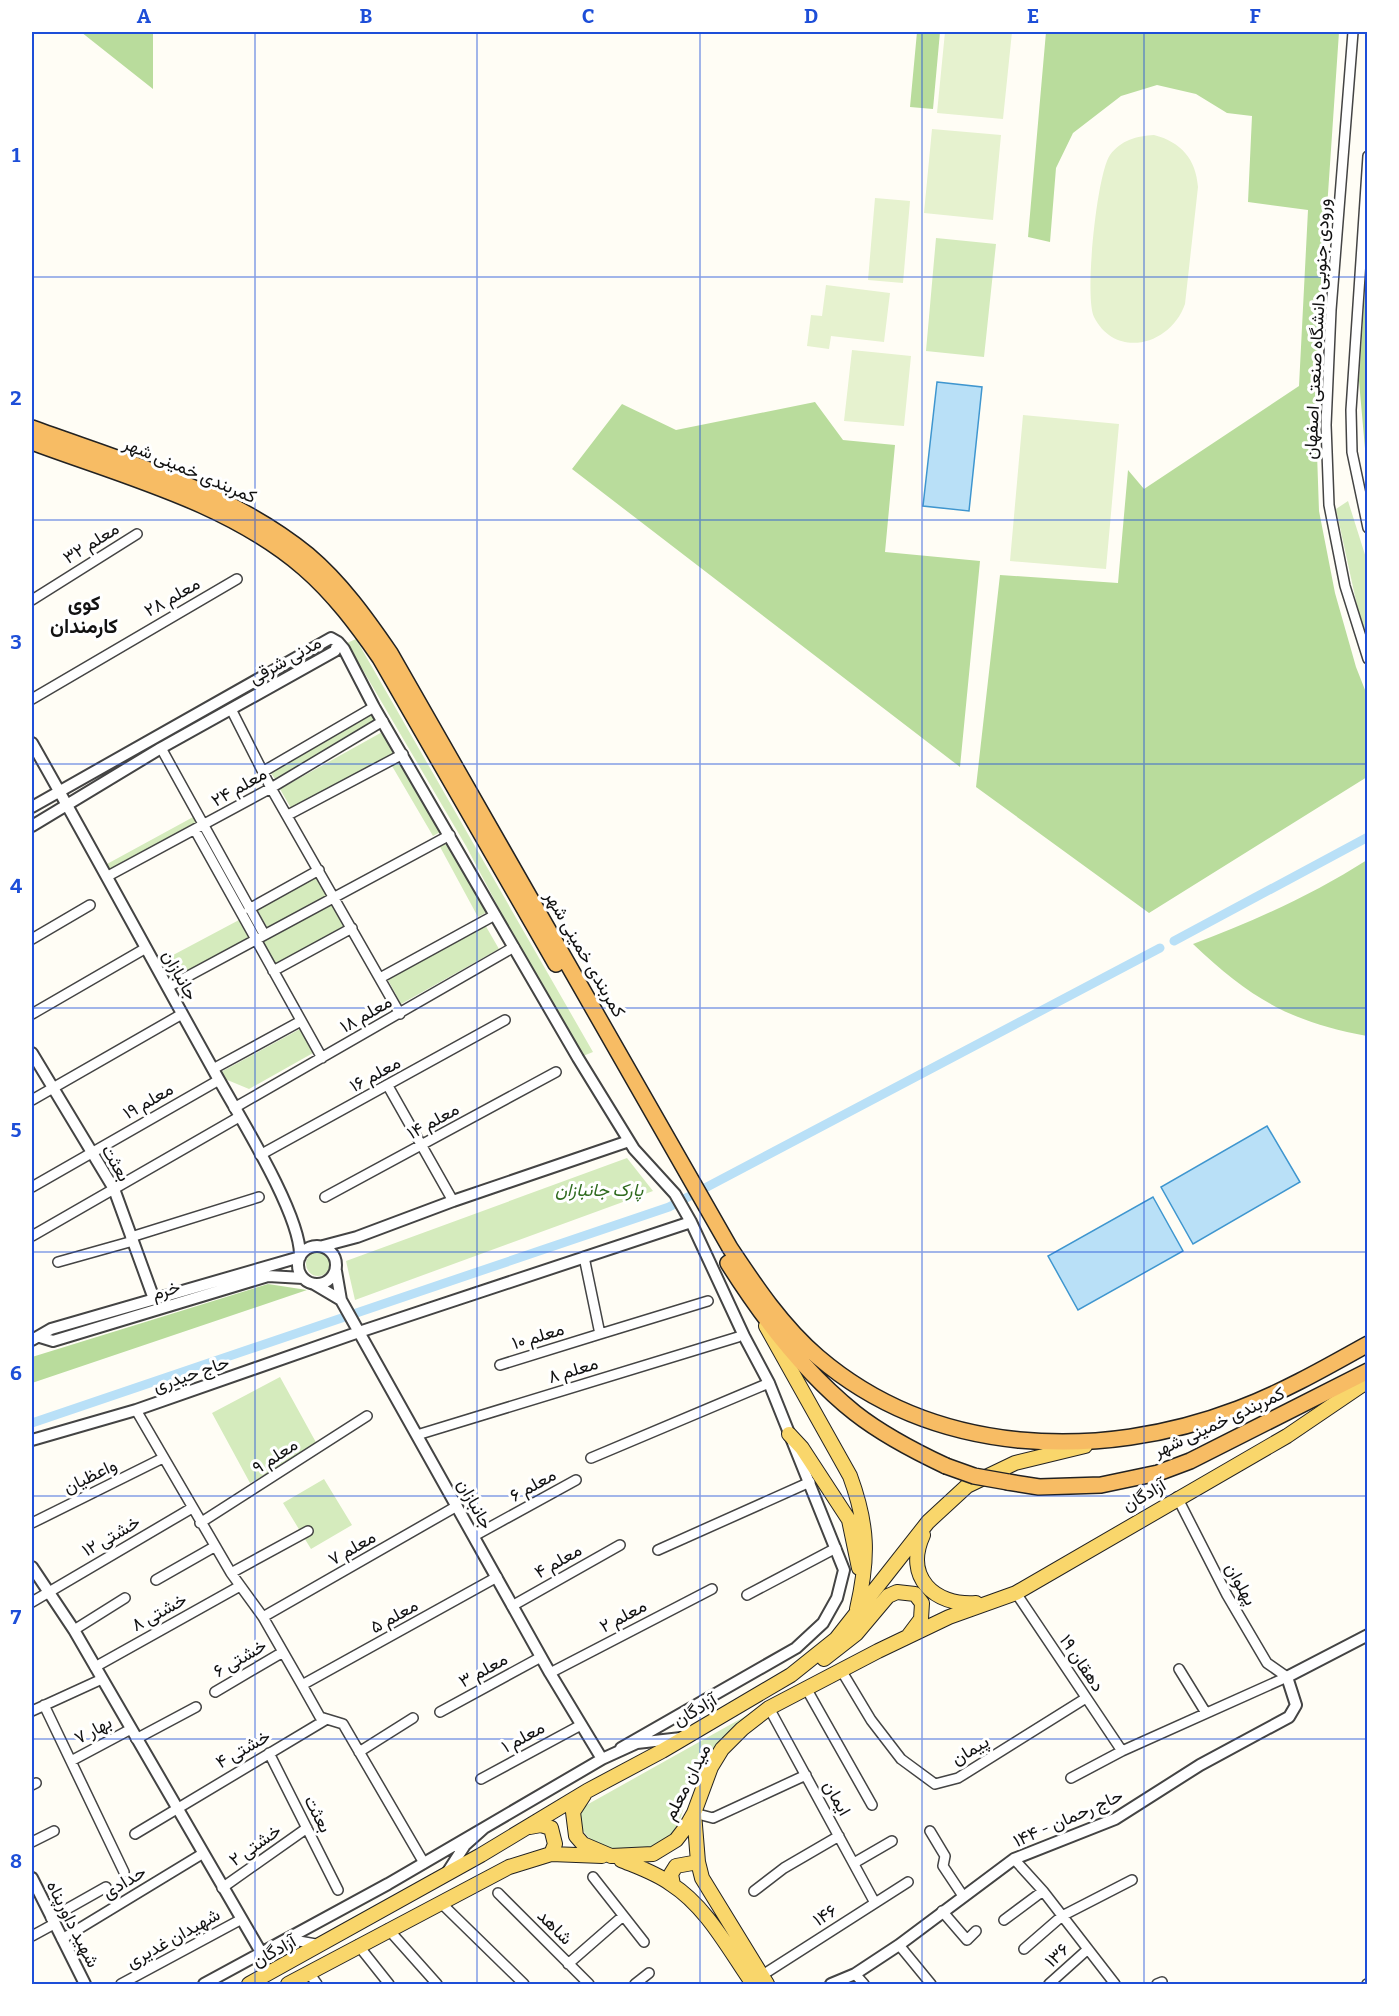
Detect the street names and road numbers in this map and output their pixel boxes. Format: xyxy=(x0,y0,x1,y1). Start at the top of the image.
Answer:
street label: ورودی جنوبی دانشگاه صنعتی اصفهان xyxy=(1299,198,1335,460)
street label: کمربندی خمینی شهر xyxy=(119,432,260,508)
street label: معلم ۳۲ xyxy=(59,517,124,570)
street label: معلم ۲۸ xyxy=(140,572,204,623)
street label: مدنی شرقی xyxy=(245,631,325,689)
street label: معلم ۲۴ xyxy=(207,762,271,812)
street label: کمربندی خمینی شهر xyxy=(539,886,630,1021)
street label: جانبازان xyxy=(157,946,203,1004)
street label: معلم ۱۸ xyxy=(336,990,396,1039)
street label: معلم ۱۶ xyxy=(346,1051,405,1098)
street label: معلم ۱۹ xyxy=(119,1078,178,1125)
street label: معلم ۱۴ xyxy=(403,1098,463,1145)
street label: بعثت xyxy=(97,1141,135,1185)
street label: خرم xyxy=(149,1275,183,1306)
street label: معلم ۱۰ xyxy=(509,1318,567,1355)
street label: حاج حیدری xyxy=(150,1351,232,1398)
street label: معلم ۸ xyxy=(545,1352,601,1389)
street label: کمربندی خمینی شهر xyxy=(1149,1382,1288,1462)
street label: معلم ۹ xyxy=(248,1433,302,1479)
street label: واعظیان xyxy=(59,1454,121,1498)
street label: معلم ۶ xyxy=(506,1463,560,1507)
street label: آزادگان xyxy=(1118,1473,1171,1516)
street label: جانبازان xyxy=(452,1475,498,1533)
street label: خشتی ۱۲ xyxy=(78,1511,144,1561)
street label: معلم ۷ xyxy=(324,1526,380,1571)
street label: معلم ۴ xyxy=(530,1539,586,1584)
street label: پهلوان xyxy=(1219,1559,1262,1610)
street label: خشتی ۸ xyxy=(128,1588,190,1636)
street label: معلم ۵ xyxy=(366,1594,422,1639)
street label: معلم ۲ xyxy=(596,1595,651,1638)
street label: دهقان ۱۹ xyxy=(1055,1630,1109,1696)
street label: خشتی ۶ xyxy=(209,1634,271,1682)
street label: معلم ۳ xyxy=(455,1648,512,1693)
street label: آزادگان xyxy=(669,1688,722,1731)
street label: بهار ۷ xyxy=(70,1711,116,1749)
street label: معلم ۱ xyxy=(498,1716,549,1759)
street label: خشتی ۴ xyxy=(212,1725,274,1773)
street label: پیمان xyxy=(947,1730,993,1771)
street label: میدان معلم xyxy=(658,1740,716,1824)
street label: ایمان xyxy=(818,1776,856,1820)
street label: حاج رحمان - ۱۴۴ xyxy=(1010,1784,1127,1853)
street label: بعثت xyxy=(299,1792,337,1836)
street label: خشتی ۲ xyxy=(225,1819,285,1871)
street label: حدادی xyxy=(98,1860,150,1904)
street label: شهید داورپناه xyxy=(41,1877,104,1972)
street label: ۱۴۶ xyxy=(809,1899,841,1931)
street label: شهیدان غدیری xyxy=(122,1903,224,1973)
street label: شاهد xyxy=(533,1905,577,1949)
street label: آزادگان xyxy=(248,1929,301,1972)
street label: ۱۳۶ xyxy=(1040,1938,1074,1972)

